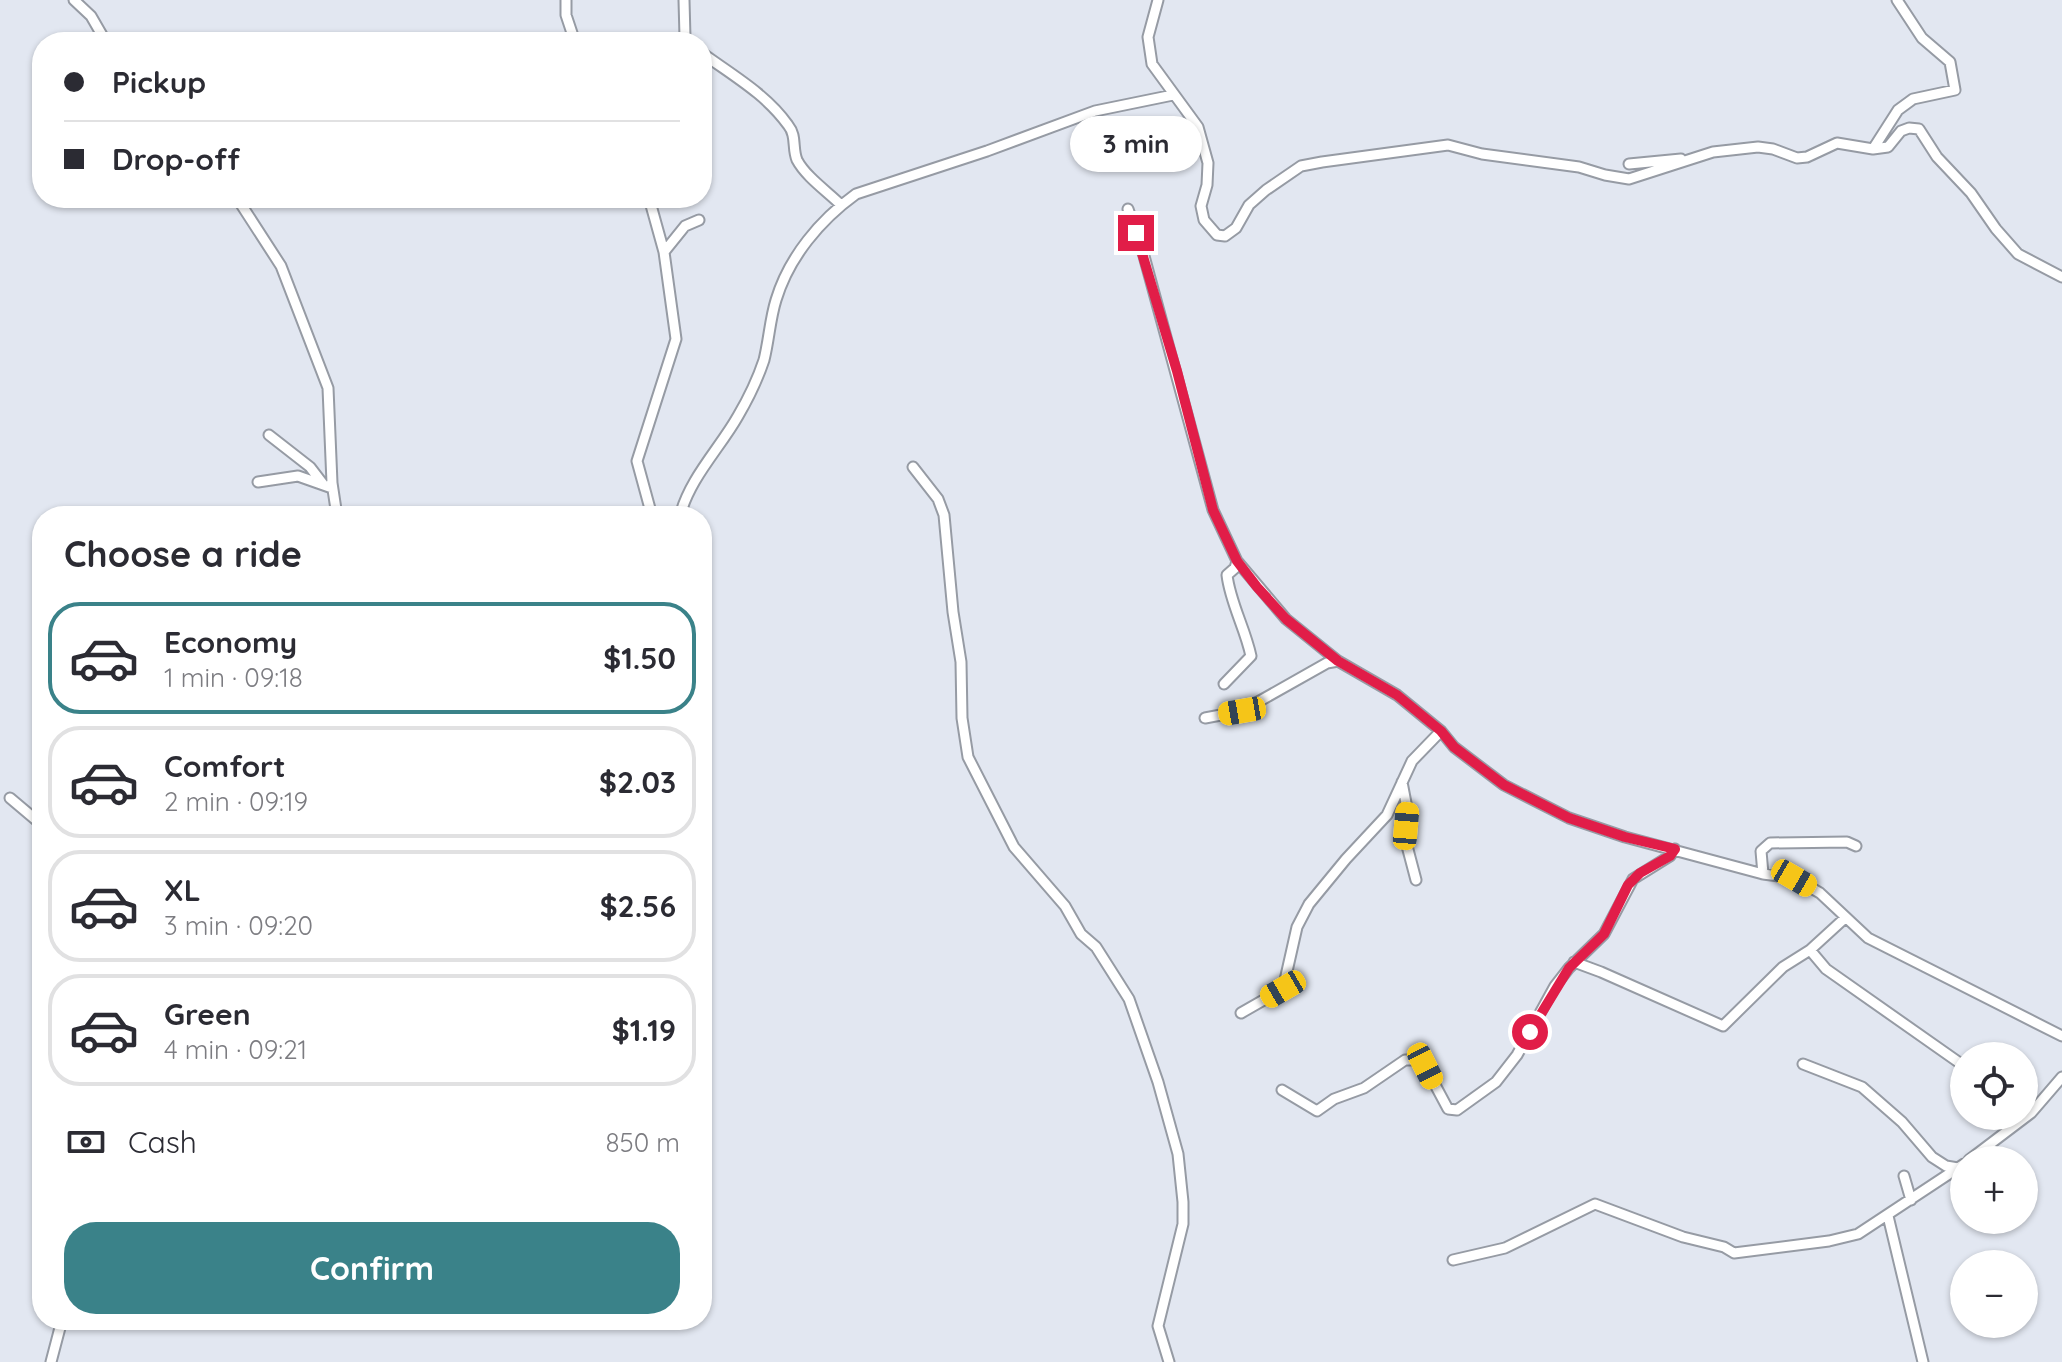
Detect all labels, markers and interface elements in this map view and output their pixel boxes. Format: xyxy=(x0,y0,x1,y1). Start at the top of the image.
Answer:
text: Pickup xyxy=(112,63,206,101)
callout: 3 min xyxy=(1070,117,1202,173)
text: 3 min xyxy=(1103,127,1169,160)
text: Drop-off xyxy=(112,140,240,178)
route end xyxy=(1118,215,1154,251)
text: Choose a ride xyxy=(64,531,302,576)
icon: car xyxy=(68,622,140,694)
text: Economy xyxy=(164,623,297,661)
text: $1.50 xyxy=(603,639,676,677)
text: 1 min · 09:18 xyxy=(164,661,303,694)
car xyxy=(1216,695,1268,727)
icon: car xyxy=(68,746,140,818)
text: Comfort xyxy=(164,747,285,785)
text: $2.03 xyxy=(599,763,676,801)
text: 2 min · 09:19 xyxy=(164,785,308,818)
car xyxy=(1392,801,1420,851)
car xyxy=(1767,856,1821,900)
icon: car xyxy=(68,870,140,942)
text: XL xyxy=(164,871,201,909)
text: $2.56 xyxy=(600,887,676,925)
text: 3 min · 09:20 xyxy=(164,909,313,942)
car xyxy=(1256,967,1310,1011)
icon: car xyxy=(68,994,140,1066)
text: Green xyxy=(164,995,251,1033)
text: $1.19 xyxy=(612,1011,676,1049)
route start xyxy=(1512,1014,1548,1050)
text: 4 min · 09:21 xyxy=(164,1033,307,1066)
car xyxy=(1403,1039,1447,1093)
map controls xyxy=(1950,1042,2038,1338)
button: locate xyxy=(1950,1042,2038,1130)
icon: cash xyxy=(64,1120,108,1164)
text: Cash xyxy=(128,1123,197,1161)
text: 850 m xyxy=(606,1126,680,1159)
button: + xyxy=(1950,1146,2038,1234)
button: Confirm xyxy=(64,1222,680,1314)
button: − xyxy=(1950,1250,2038,1338)

